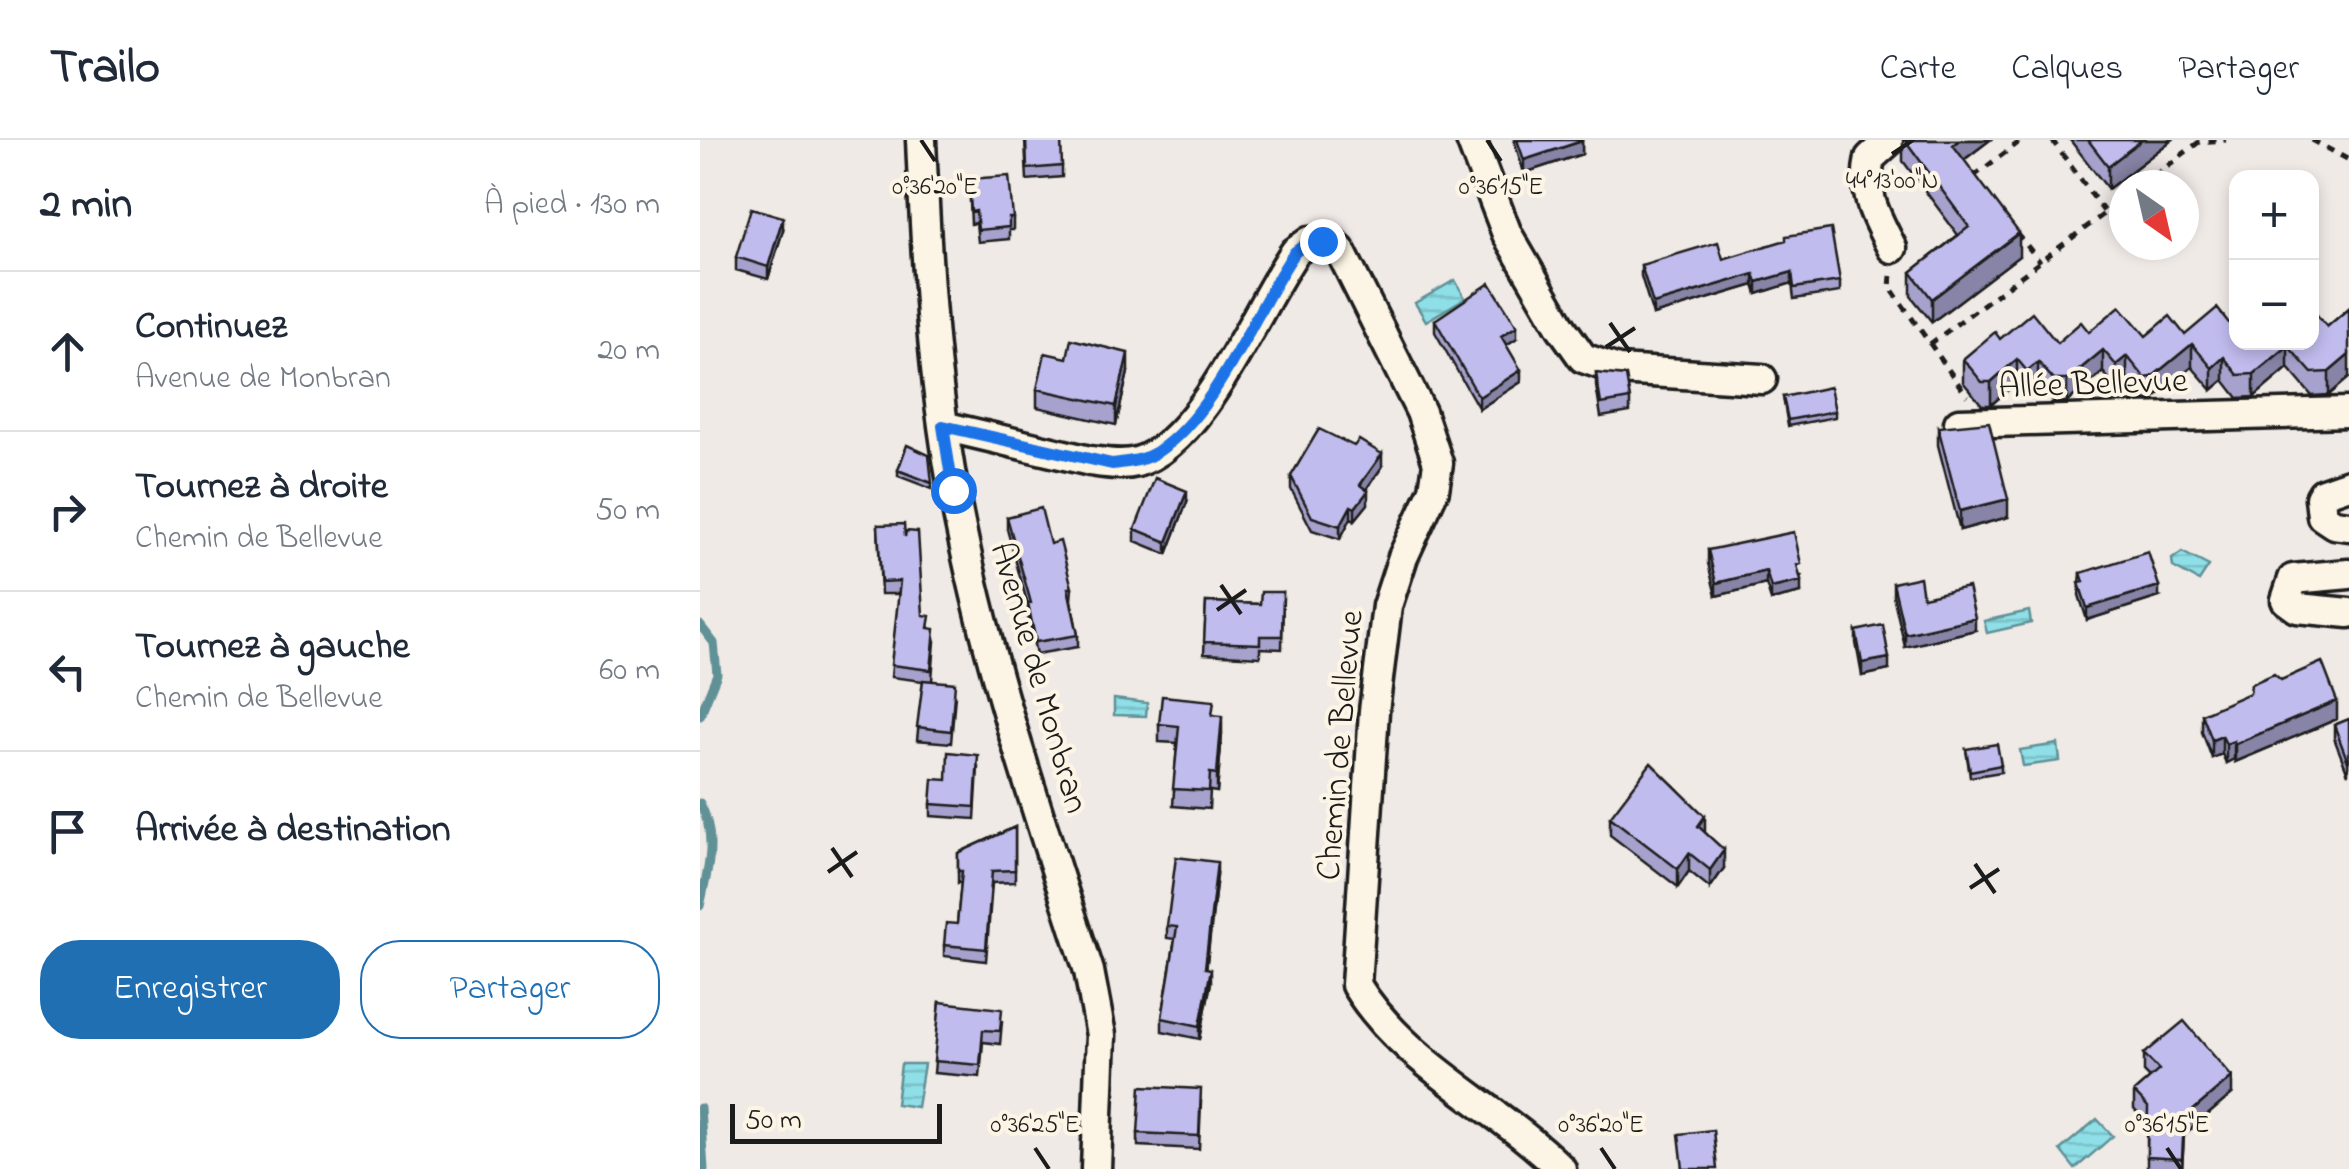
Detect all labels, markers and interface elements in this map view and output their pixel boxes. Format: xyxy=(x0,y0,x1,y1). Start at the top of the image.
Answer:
text: Trailo xyxy=(50,34,160,104)
text: Carte xyxy=(1880,44,1956,95)
text: Calques xyxy=(2011,44,2123,95)
text: Partager xyxy=(2178,44,2299,95)
text: 44°13'00"N xyxy=(1846,164,1938,200)
text: 0°36'20"E xyxy=(892,170,978,206)
text: 0°36'15"E xyxy=(1459,170,1543,206)
north arrow xyxy=(2109,170,2199,260)
map controls xyxy=(2229,170,2319,350)
button: + xyxy=(2229,170,2319,260)
text: 2 min xyxy=(40,175,132,236)
text: À pied · 130 m xyxy=(484,182,660,229)
route end xyxy=(1300,219,1346,265)
button: − xyxy=(2229,260,2319,350)
text: Continuez xyxy=(135,300,287,356)
icon: ahead xyxy=(40,324,95,379)
text: 20 m xyxy=(597,328,660,375)
text: Avenue de Monbran xyxy=(135,356,391,403)
street label: Allée Bellevue xyxy=(1998,357,2189,414)
text: Tournez à droite xyxy=(135,460,388,516)
route start xyxy=(931,468,977,514)
icon: right xyxy=(40,484,95,539)
text: 50 m xyxy=(595,488,660,535)
text: Chemin de Bellevue xyxy=(135,516,383,563)
street label: Avenue de Monbran xyxy=(975,537,1101,819)
street label: Chemin de Bellevue xyxy=(1304,608,1379,882)
text: Tournez à gauche xyxy=(135,620,410,676)
icon: left xyxy=(40,644,95,699)
text: 60 m xyxy=(599,648,660,695)
text: Chemin de Bellevue xyxy=(135,676,383,723)
text: Arrivée à destination xyxy=(135,803,450,859)
icon: arrive xyxy=(40,804,95,859)
button: Enregistrer xyxy=(40,940,340,1039)
button: Partager xyxy=(360,940,660,1039)
scale bar xyxy=(730,1099,942,1144)
text: 50 m xyxy=(745,1101,802,1142)
text: 0°36'25"E xyxy=(990,1108,1080,1144)
text: 0°36'20"E xyxy=(1558,1108,1644,1144)
text: 0°36'15"E xyxy=(2125,1108,2209,1144)

